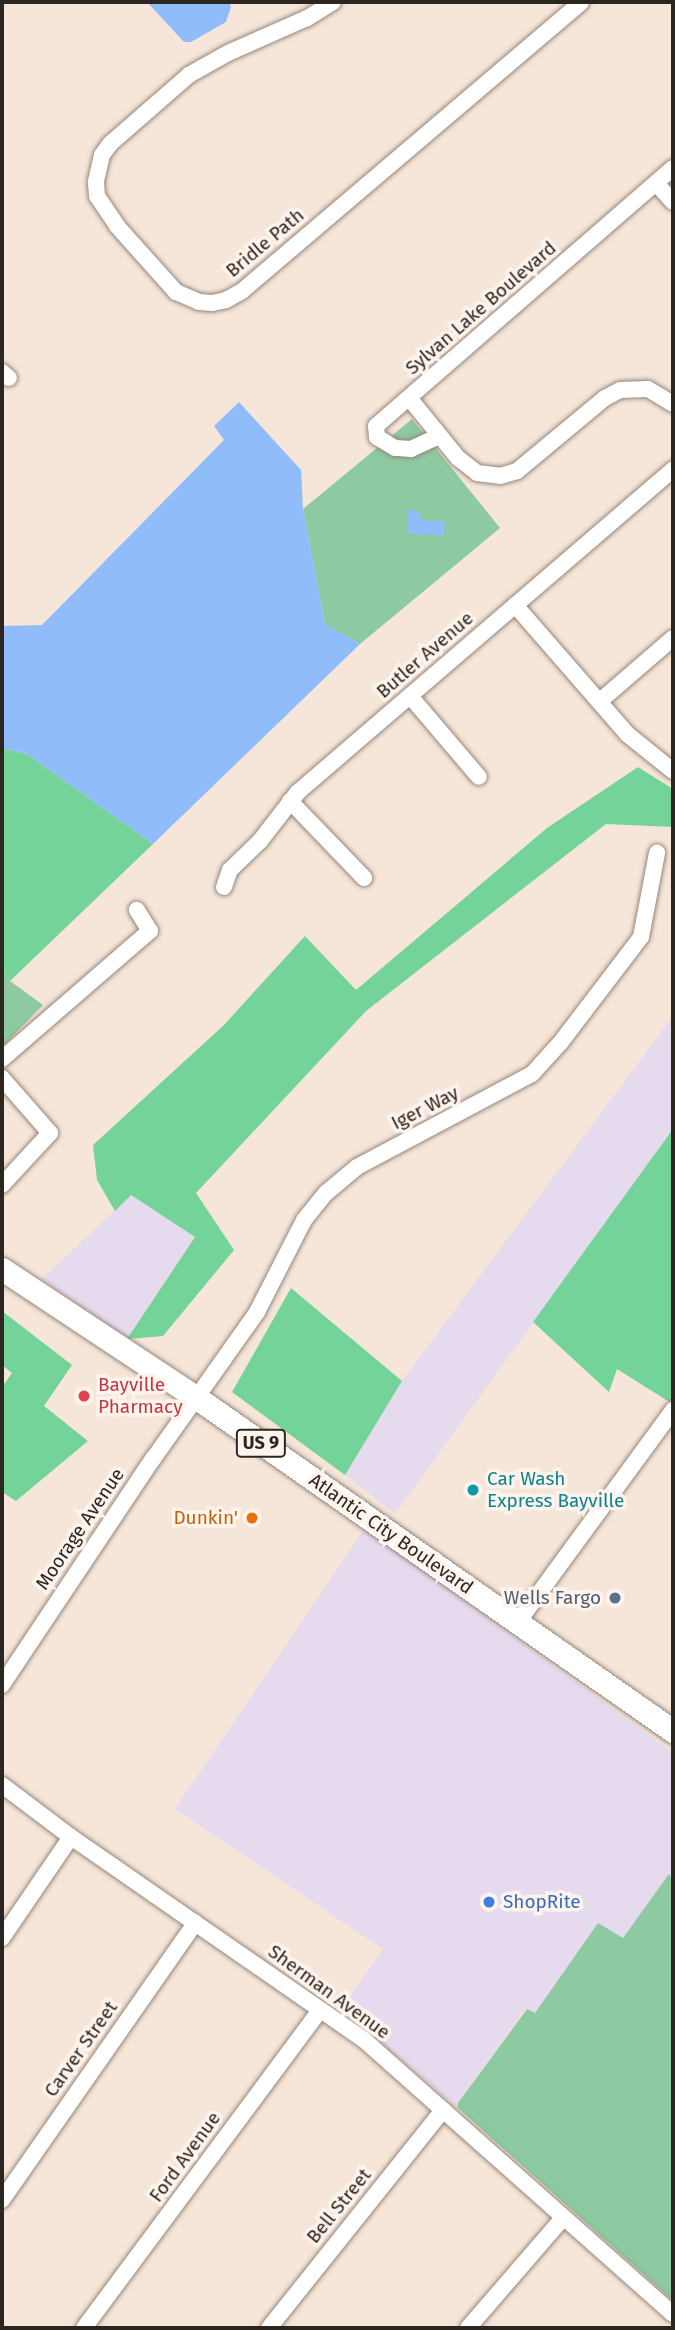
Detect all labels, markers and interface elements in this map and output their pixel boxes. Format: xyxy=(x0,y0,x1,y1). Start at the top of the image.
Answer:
street label: Bridle Path xyxy=(221,204,309,282)
street label: Sylvan Lake Boulevard xyxy=(401,236,561,380)
street label: Butler Avenue xyxy=(372,607,478,703)
street label: Iger Way xyxy=(388,1081,462,1135)
place label: Bayville Pharmacy xyxy=(98,1374,183,1418)
marker: Bayville Pharmacy xyxy=(76,1388,92,1404)
road number: US 9 xyxy=(235,1428,287,1458)
street label: Moorage Avenue xyxy=(31,1464,129,1594)
place label: Car Wash Express Bayville xyxy=(487,1468,624,1512)
street label: Atlantic City Boulevard xyxy=(305,1469,477,1599)
marker: Car Wash Express Bayville xyxy=(465,1482,481,1498)
place label: Dunkin' xyxy=(173,1507,238,1529)
marker: Dunkin' xyxy=(244,1510,260,1526)
place label: Wells Fargo xyxy=(504,1587,601,1609)
marker: Wells Fargo xyxy=(607,1590,623,1606)
place label: ShopRite xyxy=(503,1891,581,1913)
marker: ShopRite xyxy=(481,1894,497,1910)
street label: Sherman Avenue xyxy=(264,1940,394,2044)
street label: Carver Street xyxy=(40,1997,122,2101)
street label: Ford Avenue xyxy=(145,2107,225,2207)
street label: Bell Street xyxy=(302,2164,376,2248)

